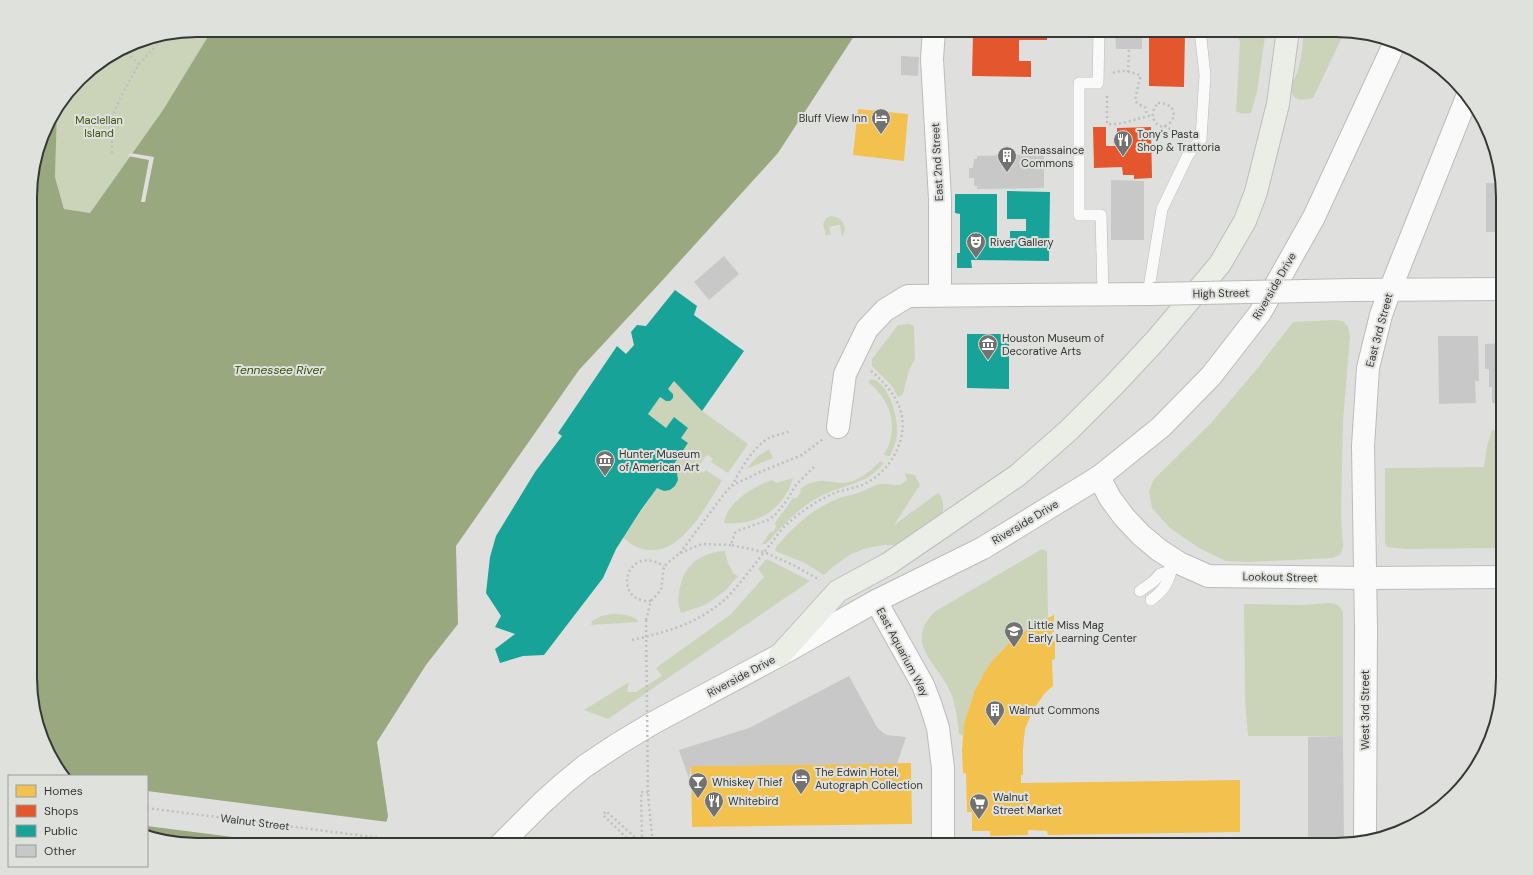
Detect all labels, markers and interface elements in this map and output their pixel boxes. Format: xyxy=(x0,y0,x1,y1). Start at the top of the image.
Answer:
hotel icon: Bluff View Inn xyxy=(870,107,892,135)
place label: Bluff View Inn xyxy=(799,111,867,125)
park label: Maclellan Island xyxy=(75,113,123,140)
street label: East 2nd Street xyxy=(928,122,946,202)
place label: Tony's Pasta Shop & Trattoria xyxy=(1137,127,1220,154)
restaurant icon: Tony's Pasta Shop & Trattoria xyxy=(1112,129,1134,157)
place label: Renassaince Commons xyxy=(1021,143,1084,170)
building icon: Renassaince Commons xyxy=(996,145,1018,173)
theatre icon: River Gallery xyxy=(965,231,987,259)
place label: River Gallery xyxy=(990,235,1054,249)
street label: Riverside Drive xyxy=(1249,250,1299,322)
street label: High Street xyxy=(1193,286,1249,300)
street label: East 3rd Street xyxy=(1362,291,1396,369)
place label: Houston Museum of Decorative Arts xyxy=(1002,331,1104,358)
museum icon: Houston Museum of Decorative Arts xyxy=(977,333,999,361)
water label: Tennessee River xyxy=(234,362,324,378)
place label: Hunter Museum of American Art xyxy=(619,447,700,474)
museum icon: Hunter Museum of American Art xyxy=(594,449,616,477)
street label: Riverside Drive xyxy=(989,497,1061,547)
street label: Lookout Street xyxy=(1242,569,1318,585)
street label: East Aquarium Way xyxy=(874,605,932,699)
place label: Little Miss Mag Early Learning Center xyxy=(1028,618,1137,645)
school or university icon: Little Miss Mag Early Learning Center xyxy=(1003,620,1025,648)
street label: Riverside Drive xyxy=(704,652,778,700)
street label: West 3rd Street xyxy=(1358,670,1372,750)
building icon: Walnut Commons xyxy=(984,699,1006,727)
place label: Walnut Commons xyxy=(1009,703,1100,717)
place label: The Edwin Hotel, Autograph Collection xyxy=(815,765,923,792)
hotel icon: The Edwin Hotel, Autograph Collection xyxy=(790,767,812,795)
bar icon: Whiskey Thief xyxy=(687,771,709,799)
legend xyxy=(8,775,148,867)
place label: Whiskey Thief xyxy=(712,775,783,789)
text: Homes xyxy=(44,783,83,799)
restaurant icon: Whitebird xyxy=(703,790,725,818)
place label: Walnut Street Market xyxy=(993,790,1062,817)
supermarket icon: Walnut Street Market xyxy=(968,792,990,820)
place label: Whitebird xyxy=(728,794,778,808)
text: Shops xyxy=(44,803,79,819)
street label: Walnut Street xyxy=(220,811,290,833)
text: Public xyxy=(44,823,78,839)
text: Other xyxy=(44,843,77,859)

